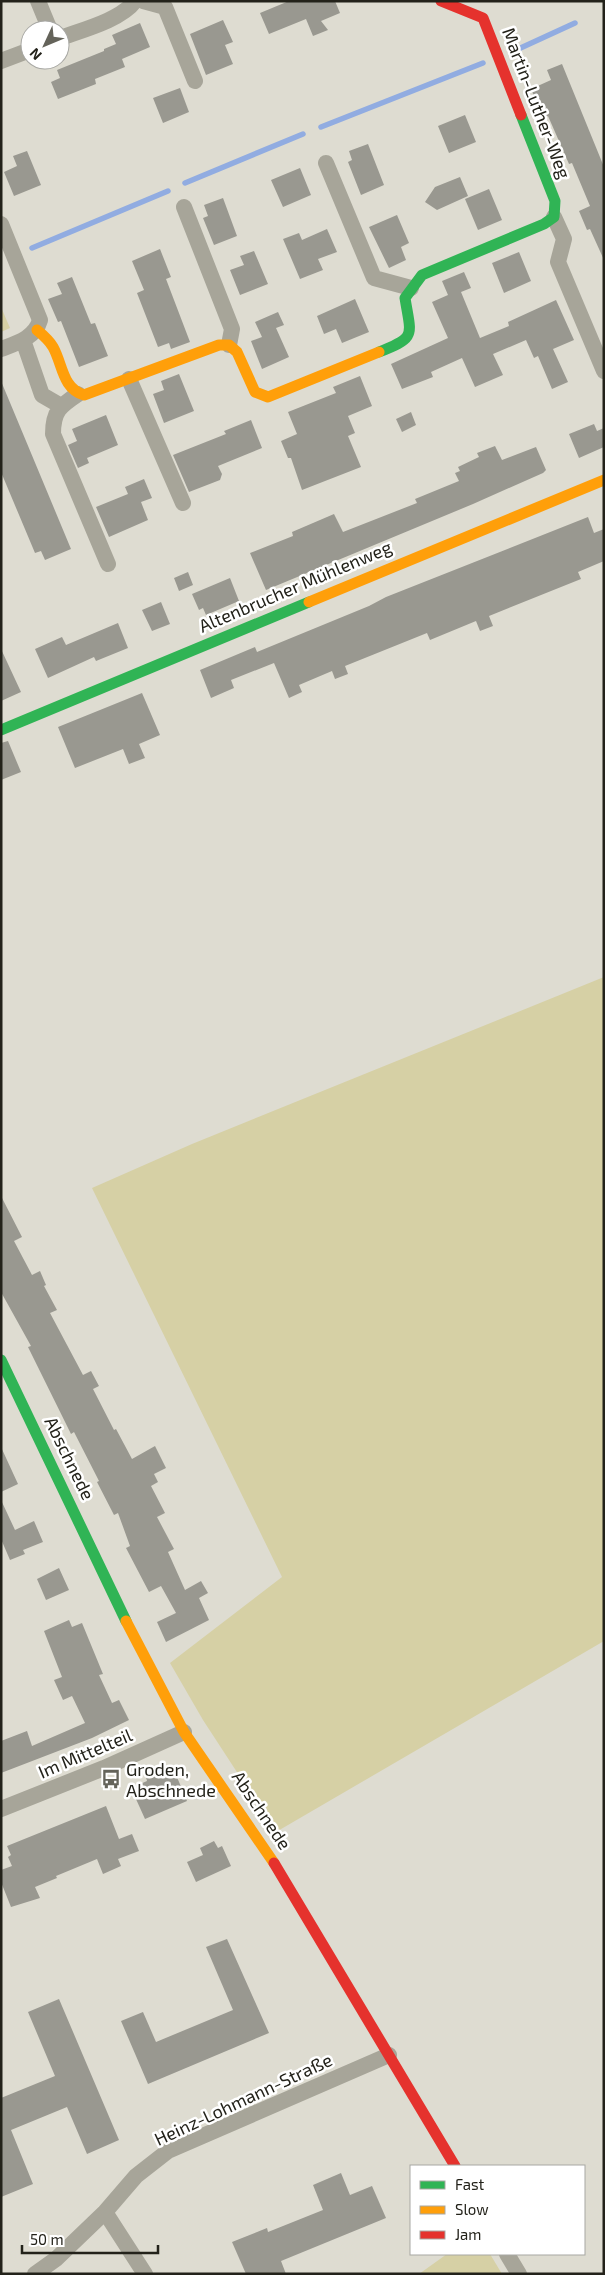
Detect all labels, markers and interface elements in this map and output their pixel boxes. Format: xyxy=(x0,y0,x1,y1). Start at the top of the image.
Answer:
north arrow xyxy=(20,20,70,70)
street label: Martin-Luther-Weg xyxy=(498,24,576,182)
text: N xyxy=(26,45,45,64)
street label: Altenbrucher Mühlenweg xyxy=(195,535,395,637)
street label: Abschnede xyxy=(40,1413,100,1503)
street label: Im Mittelteil xyxy=(35,1723,136,1783)
place label: Groden, Abschnede xyxy=(126,1758,216,1801)
street label: Abschnede xyxy=(228,1767,296,1853)
bus stop icon: Groden, Abschnede xyxy=(100,1768,122,1790)
street label: Heinz-Lohmann-Straße xyxy=(151,2048,335,2150)
legend xyxy=(410,2165,585,2255)
text: Fast xyxy=(455,2175,485,2193)
text: Slow xyxy=(455,2200,489,2218)
scale bar xyxy=(22,2222,159,2254)
text: Jam xyxy=(455,2225,481,2243)
text: 50 m xyxy=(30,2230,64,2248)

